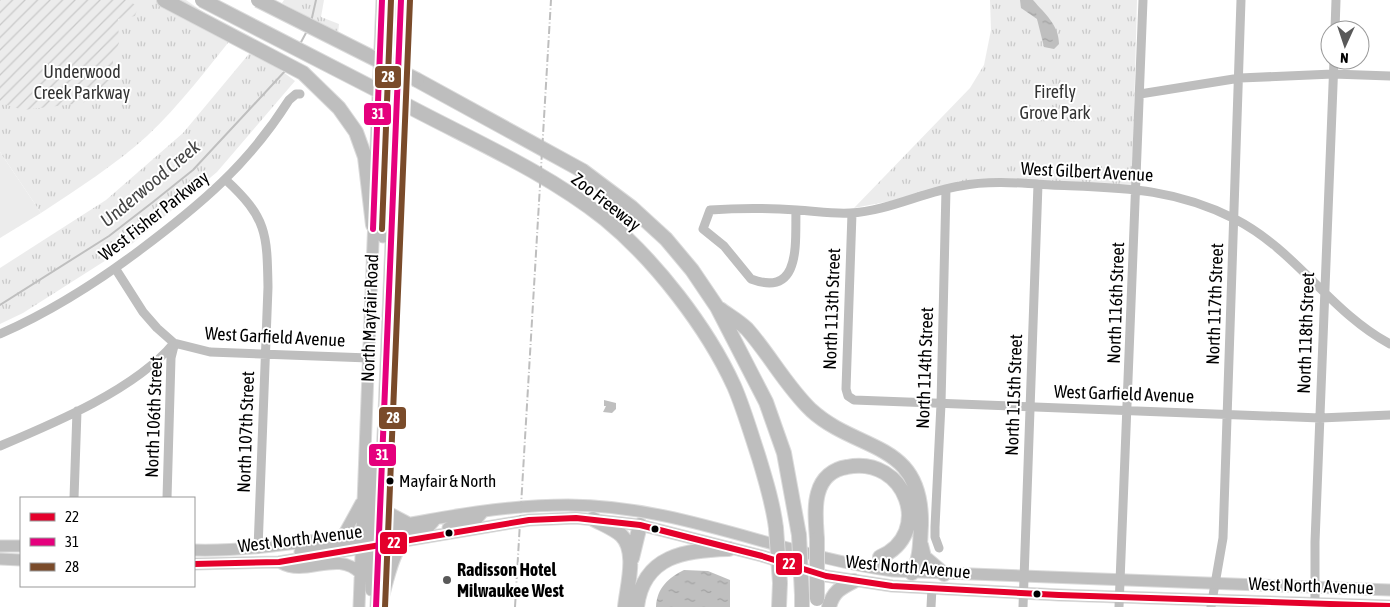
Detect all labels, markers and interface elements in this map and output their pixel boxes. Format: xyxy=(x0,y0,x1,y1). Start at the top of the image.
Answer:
north arrow xyxy=(1320,20,1370,70)
text: N xyxy=(1340,50,1349,66)
park label: Underwood Creek Parkway xyxy=(34,61,130,103)
line badge: 28 xyxy=(374,65,402,89)
text: 28 xyxy=(381,69,395,85)
park label: Firefly Grove Park xyxy=(1019,81,1091,123)
line badge: 31 xyxy=(363,102,392,126)
text: 31 xyxy=(371,106,385,122)
water label: Underwood Creek xyxy=(96,135,205,231)
street label: West Gilbert Avenue xyxy=(1020,158,1154,185)
street label: West Fisher Parkway xyxy=(95,166,213,265)
street label: Zoo Freeway xyxy=(567,168,645,235)
street label: North 116th Street xyxy=(1103,242,1128,364)
street label: North 117th Street xyxy=(1202,243,1227,365)
street label: North 113th Street xyxy=(819,248,844,370)
street label: North Mayfair Road xyxy=(357,254,382,382)
street label: North 118th Street xyxy=(1293,272,1318,394)
street label: North 114th Street xyxy=(912,307,937,429)
street label: West Garfield Avenue xyxy=(204,322,346,351)
street label: North 115th Street xyxy=(1001,334,1026,456)
street label: North 106th Street xyxy=(141,356,166,478)
street label: North 107th Street xyxy=(233,371,258,493)
street label: West Garfield Avenue xyxy=(1053,381,1195,406)
line badge: 28 xyxy=(378,406,407,430)
text: 28 xyxy=(386,410,400,426)
line badge: 31 xyxy=(368,443,397,467)
text: 31 xyxy=(375,447,389,463)
place label: Mayfair & North xyxy=(399,471,496,491)
marker: Mayfair & North xyxy=(385,476,395,486)
legend xyxy=(20,497,195,587)
text: 22 xyxy=(65,508,79,525)
street label: West North Avenue xyxy=(237,520,363,557)
unlabelled marker xyxy=(650,524,660,534)
unlabelled marker xyxy=(444,528,454,538)
line badge: 22 xyxy=(379,531,408,555)
text: 31 xyxy=(65,533,79,550)
text: 22 xyxy=(387,535,401,551)
street label: West North Avenue xyxy=(845,551,971,582)
line badge: 22 xyxy=(775,552,803,576)
text: 22 xyxy=(782,556,796,572)
text: 28 xyxy=(65,558,79,575)
place label: Radisson Hotel Milwaukee West xyxy=(457,559,565,601)
street label: West North Avenue xyxy=(1248,573,1374,598)
marker: Radisson Hotel Milwaukee West xyxy=(441,574,453,586)
unlabelled marker xyxy=(1032,589,1042,599)

